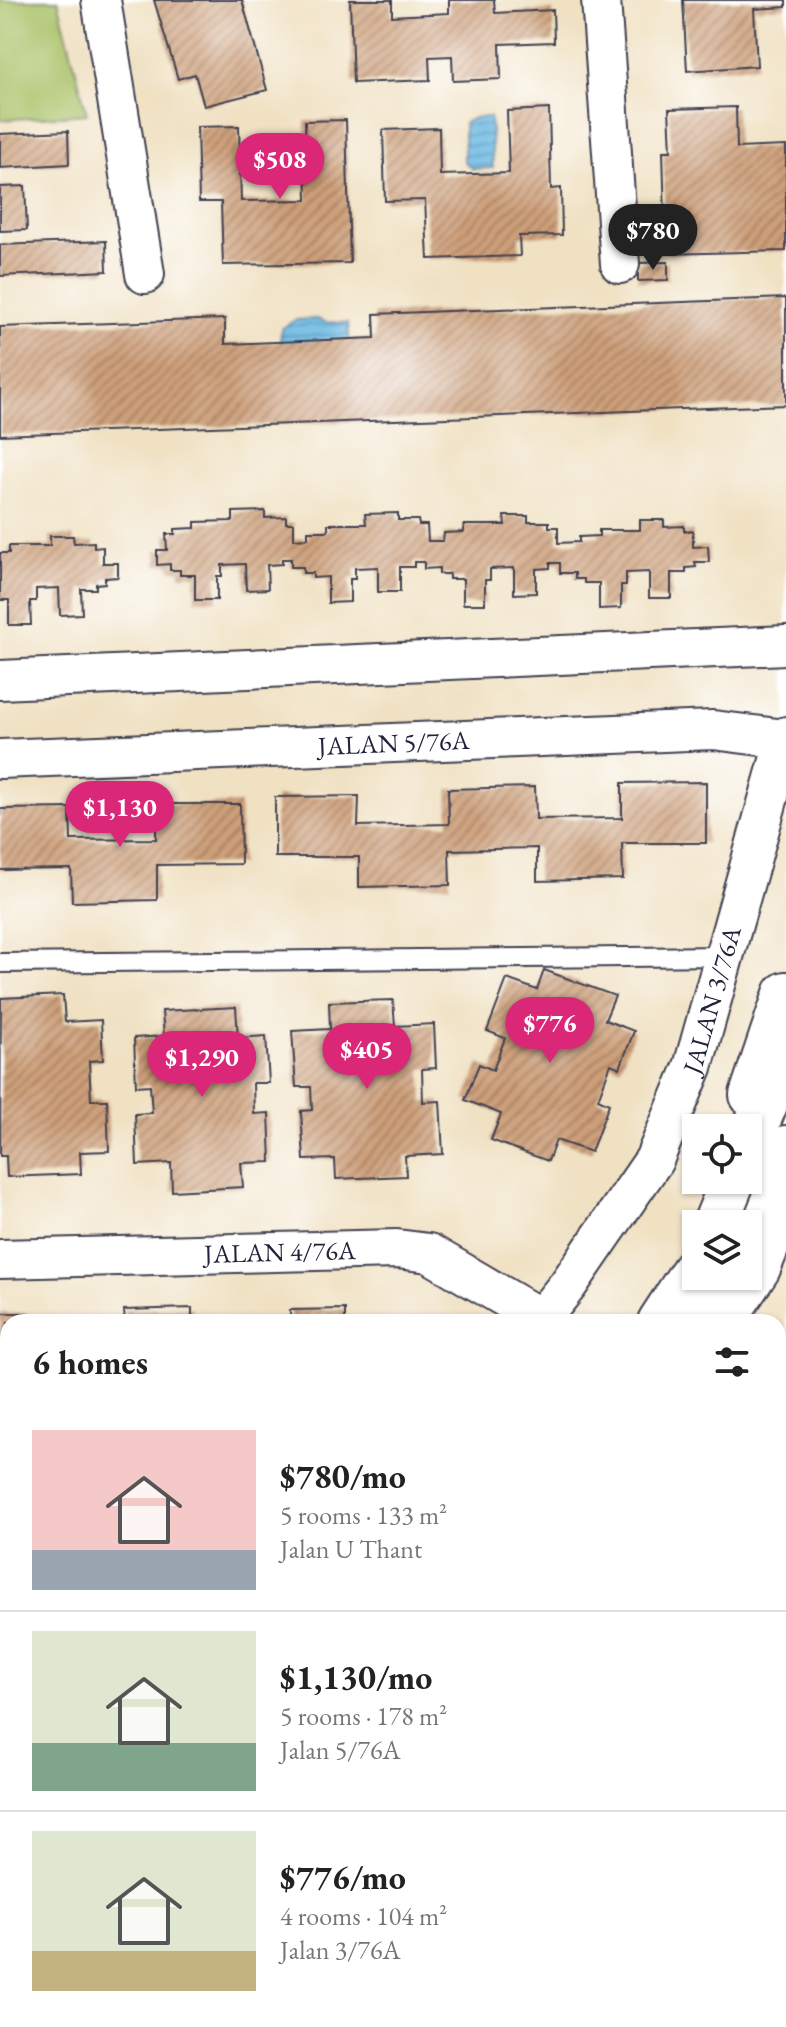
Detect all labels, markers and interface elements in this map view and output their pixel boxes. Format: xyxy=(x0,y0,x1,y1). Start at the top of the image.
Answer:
pin: $508 xyxy=(233,133,327,201)
text: $508 xyxy=(253,142,307,176)
pin: $780 xyxy=(606,204,700,272)
text: $780 xyxy=(626,213,680,247)
street label: JALAN 5/76A xyxy=(315,723,471,763)
pin: $1,130 xyxy=(55,781,185,849)
text: $1,130 xyxy=(83,790,157,824)
street label: JALAN 3/76A xyxy=(674,921,749,1081)
pin: $776 xyxy=(503,997,597,1065)
text: $776 xyxy=(523,1006,577,1040)
pin: $405 xyxy=(320,1023,414,1091)
pin: $1,290 xyxy=(137,1031,267,1099)
text: $405 xyxy=(340,1032,394,1066)
text: $1,290 xyxy=(165,1040,239,1074)
map controls xyxy=(682,1114,762,1290)
button: locate xyxy=(682,1114,762,1194)
button: layers xyxy=(682,1210,762,1290)
street label: JALAN 4/76A xyxy=(202,1233,357,1271)
text: 6 homes xyxy=(32,1340,148,1384)
icon: filters xyxy=(710,1340,754,1384)
text: $780/mo xyxy=(280,1454,406,1498)
icon: home xyxy=(96,1462,192,1558)
text: 5 rooms · 133 m² xyxy=(280,1498,447,1532)
text: Jalan U Thant xyxy=(280,1532,422,1566)
text: $1,130/mo xyxy=(280,1655,432,1699)
icon: home xyxy=(96,1663,192,1759)
text: 5 rooms · 178 m² xyxy=(280,1699,447,1733)
text: Jalan 5/76A xyxy=(280,1733,401,1767)
text: $776/mo xyxy=(280,1855,406,1899)
icon: home xyxy=(96,1863,192,1959)
text: 4 rooms · 104 m² xyxy=(280,1899,447,1933)
text: Jalan 3/76A xyxy=(280,1933,401,1967)

